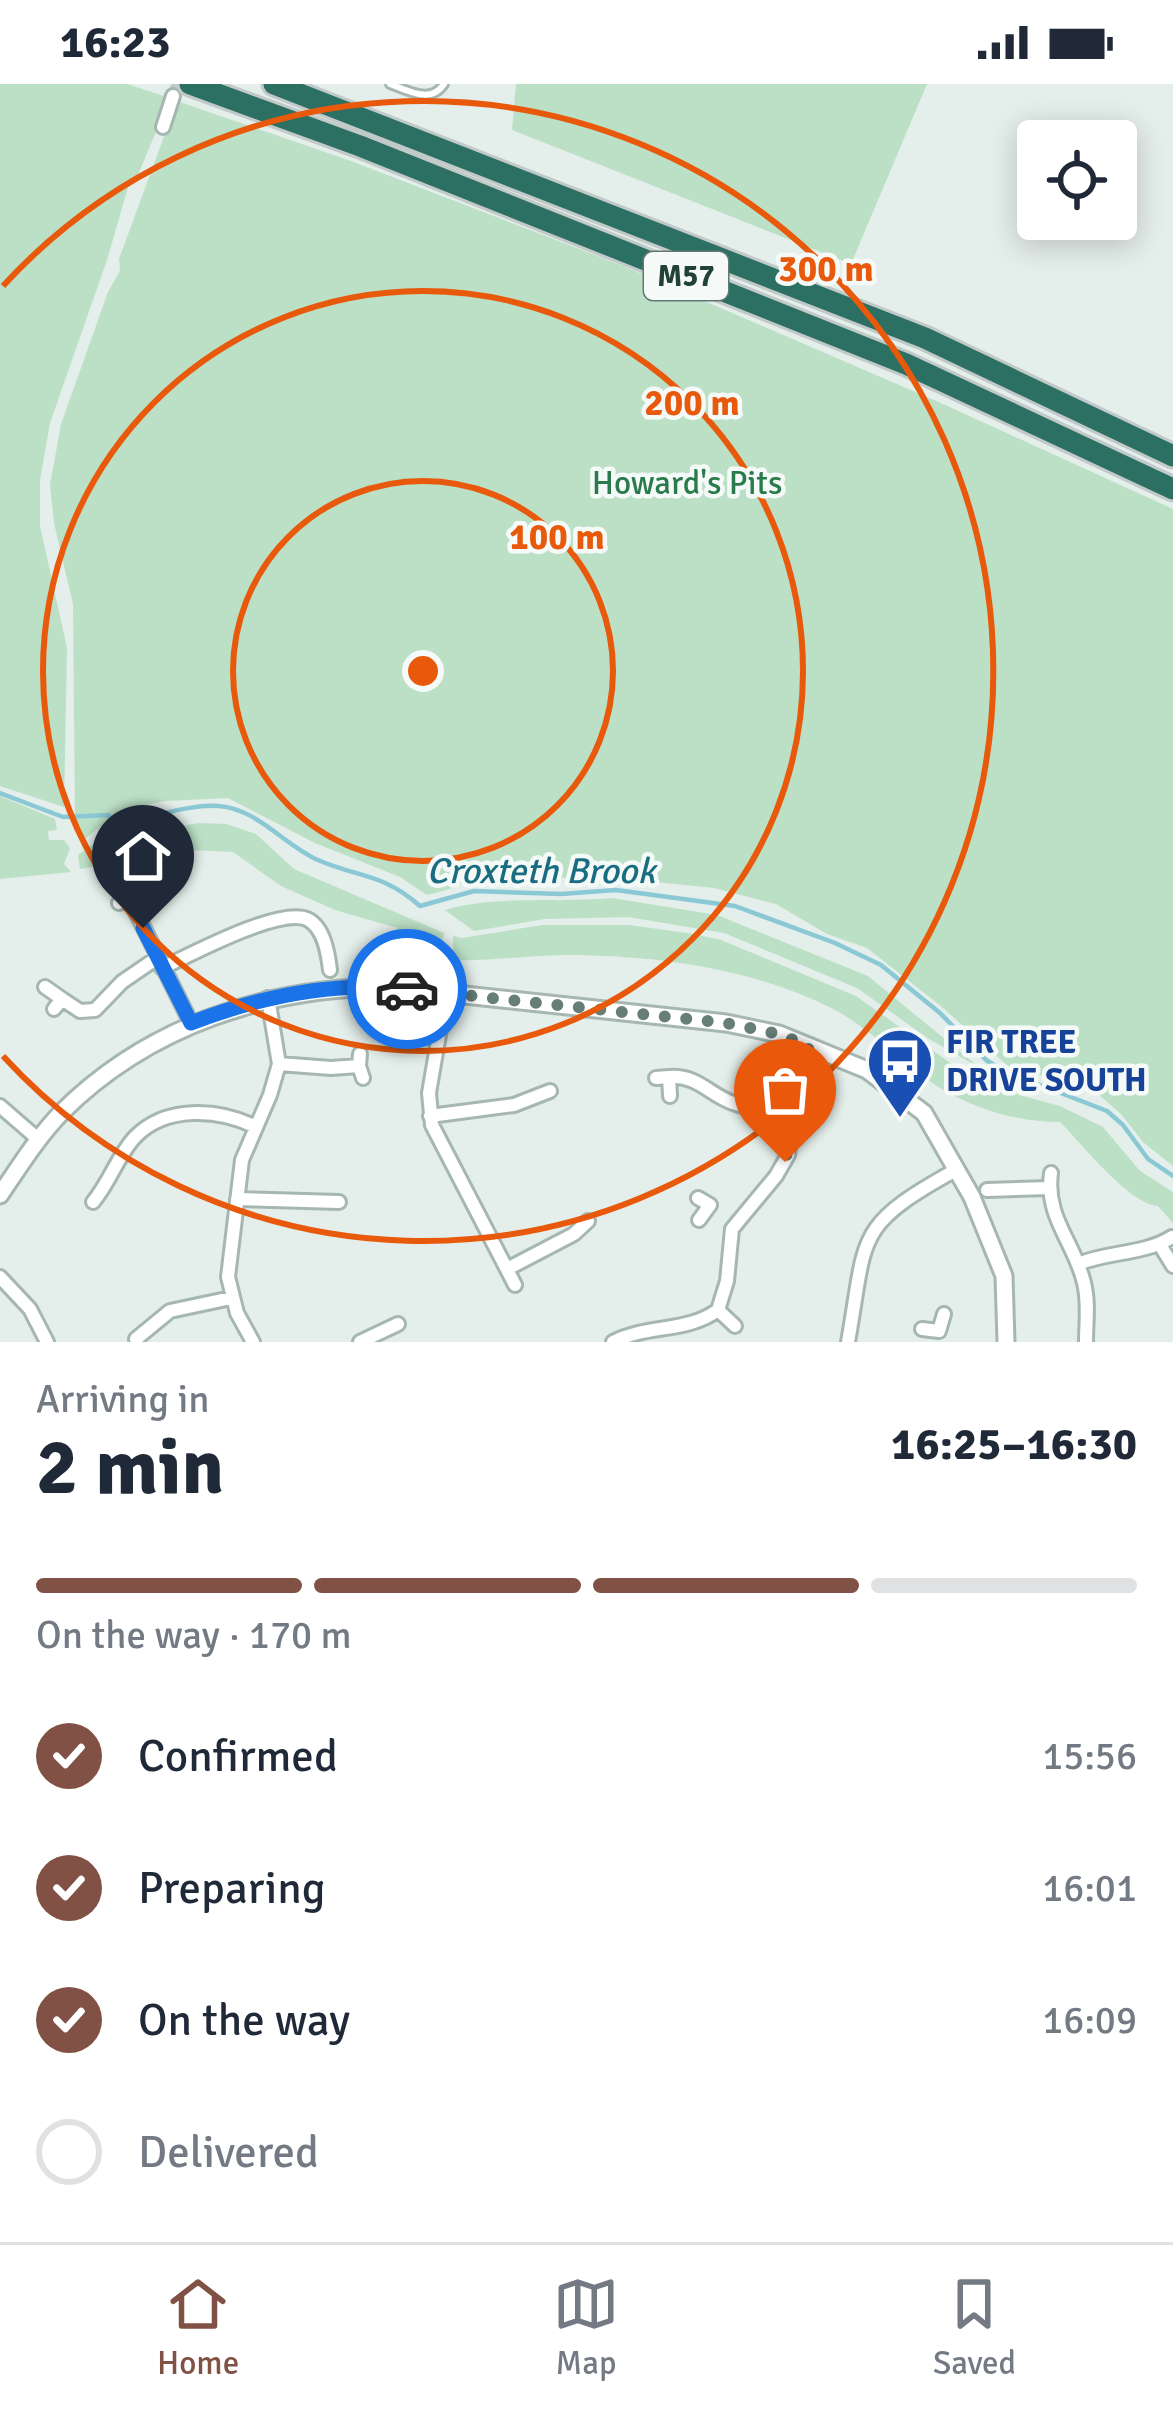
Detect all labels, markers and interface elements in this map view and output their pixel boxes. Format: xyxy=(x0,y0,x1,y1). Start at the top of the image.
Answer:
text: 16:23 xyxy=(60,15,170,70)
map controls xyxy=(1017,120,1137,240)
button: locate xyxy=(1017,120,1137,240)
text: 300 m xyxy=(778,247,874,292)
road number: M57 xyxy=(644,252,728,300)
text: 200 m xyxy=(644,381,740,426)
park label: Howard's Pits xyxy=(592,463,782,504)
text: 100 m xyxy=(509,515,605,560)
centre of rings xyxy=(402,650,444,692)
pin xyxy=(92,805,194,928)
icon: home xyxy=(110,823,176,889)
water label: Croxteth Brook xyxy=(427,849,658,894)
courier xyxy=(347,929,467,1049)
icon: car xyxy=(374,956,440,1022)
place label: FIR TREE DRIVE SOUTH xyxy=(946,1022,1147,1101)
bus stop icon: FIR TREE DRIVE SOUTH xyxy=(865,1026,935,1120)
pin xyxy=(734,1039,836,1162)
icon: bag xyxy=(752,1057,818,1123)
text: Arriving in xyxy=(36,1375,210,1423)
text: 16:25–16:30 xyxy=(891,1417,1137,1472)
text: 2 min xyxy=(36,1420,224,1516)
text: On the way · 170 m xyxy=(36,1611,352,1659)
icon: check xyxy=(36,1723,102,1789)
text: Confirmed xyxy=(138,1729,338,1784)
text: 15:56 xyxy=(1042,1732,1137,1780)
icon: check xyxy=(36,1855,102,1921)
text: Preparing xyxy=(138,1861,326,1916)
text: 16:01 xyxy=(1042,1864,1137,1912)
icon: check xyxy=(36,1987,102,2053)
text: On the way xyxy=(138,1993,350,2048)
text: 16:09 xyxy=(1042,1996,1137,2044)
text: Delivered xyxy=(138,2125,319,2180)
tab: Home xyxy=(157,2271,239,2384)
tab: Map xyxy=(553,2271,619,2384)
tab: Saved xyxy=(933,2271,1016,2384)

